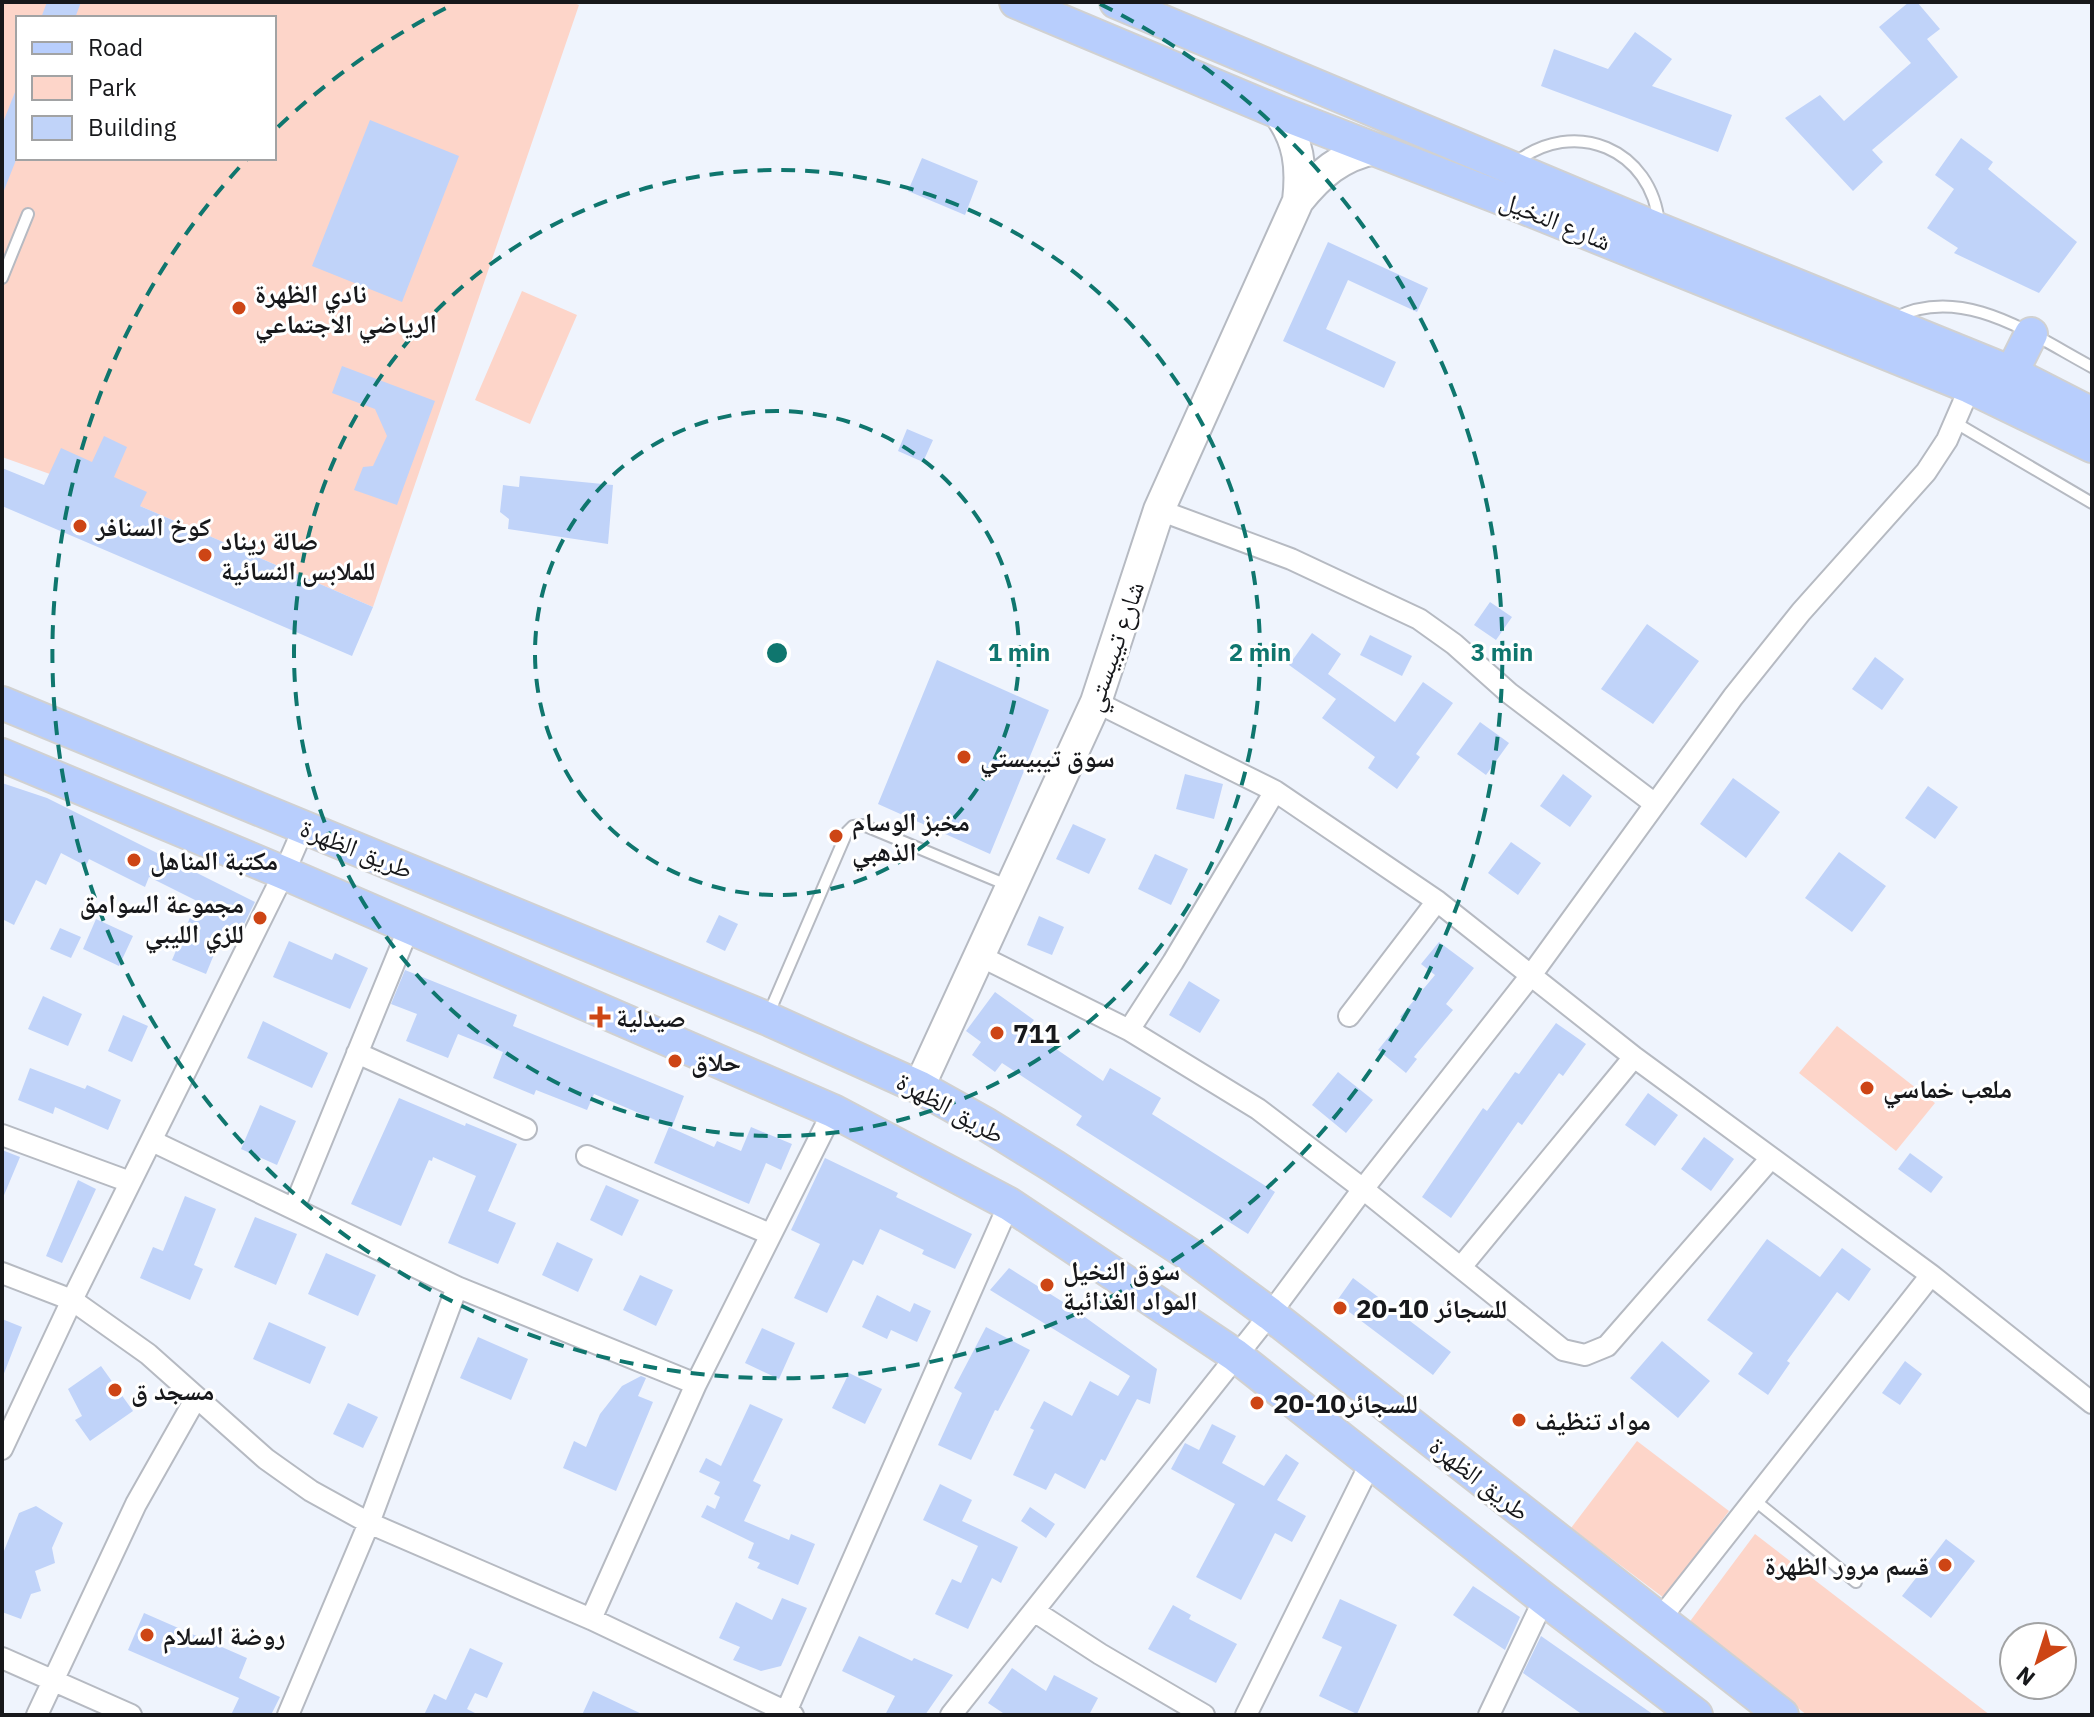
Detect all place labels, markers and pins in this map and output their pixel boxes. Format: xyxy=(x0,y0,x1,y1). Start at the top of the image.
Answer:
place label: نادي الظهرة الرياضي الاجتماعي xyxy=(255,276,437,344)
marker: نادي الظهرة الرياضي الاجتماعي xyxy=(230,299,248,317)
place label: كوخ السنافر xyxy=(95,509,211,543)
marker: كوخ السنافر xyxy=(71,517,89,535)
place label: صالة ريناد للملابس النسائية xyxy=(221,523,375,587)
marker: صالة ريناد للملابس النسائية xyxy=(196,546,214,564)
centre of rings xyxy=(763,639,791,667)
place label: سوق تيبيستي xyxy=(980,740,1115,778)
marker: سوق تيبيستي xyxy=(955,748,973,766)
place label: مخبز الوسام الذهبي xyxy=(852,804,970,872)
marker: مخبز الوسام الذهبي xyxy=(827,827,845,845)
place label: مكتبة المناهل xyxy=(150,843,278,877)
marker: مكتبة المناهل xyxy=(125,851,143,869)
place label: مجموعة السوامق للزي الليبي xyxy=(80,886,244,954)
marker: مجموعة السوامق للزي الليبي xyxy=(251,909,269,927)
place label: صيدلية xyxy=(616,1000,686,1034)
marker: صيدلية xyxy=(591,1008,609,1026)
place label: 711 xyxy=(1013,1016,1060,1050)
marker: 711 xyxy=(988,1024,1006,1042)
place label: حلاق xyxy=(691,1044,741,1078)
marker: حلاق xyxy=(666,1052,684,1070)
place label: ملعب خماسي xyxy=(1883,1071,2012,1109)
marker: ملعب خماسي xyxy=(1858,1079,1876,1097)
place label: سوق النخيل المواد الغذائية xyxy=(1063,1253,1198,1317)
marker: سوق النخيل المواد الغذائية xyxy=(1038,1276,1056,1294)
place label: 20-10 للسجائر xyxy=(1356,1291,1507,1325)
marker: 20-10 للسجائر xyxy=(1331,1299,1349,1317)
place label: مسجد ق xyxy=(131,1373,214,1407)
marker: مسجد ق xyxy=(106,1381,124,1399)
place label: 20-10للسجائر xyxy=(1273,1386,1418,1420)
marker: 20-10للسجائر xyxy=(1248,1394,1266,1412)
place label: مواد تنظيف xyxy=(1535,1403,1651,1437)
marker: مواد تنظيف xyxy=(1510,1411,1528,1429)
place label: قسم مرور الظهرة xyxy=(1765,1548,1929,1584)
marker: قسم مرور الظهرة xyxy=(1936,1556,1954,1574)
place label: روضة السلام xyxy=(163,1618,285,1654)
marker: روضة السلام xyxy=(138,1626,156,1644)

